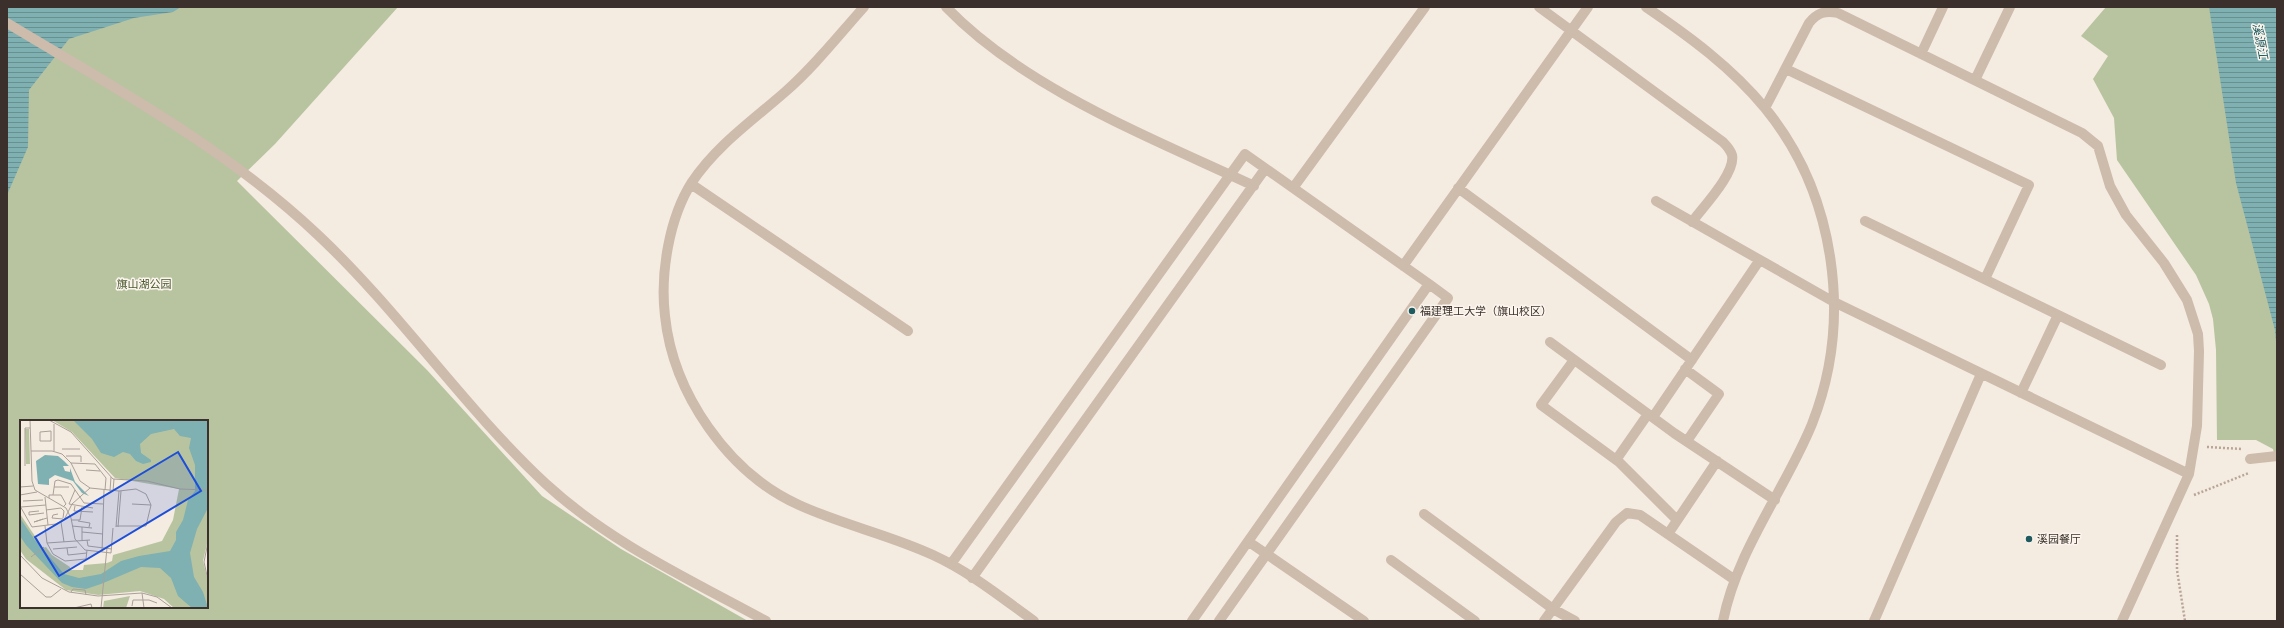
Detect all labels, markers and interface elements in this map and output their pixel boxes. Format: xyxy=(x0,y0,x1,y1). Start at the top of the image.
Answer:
water label: 溪源江 xyxy=(2250,22,2271,62)
park label: 旗山湖公园 xyxy=(117,278,172,291)
place label: 福建理工大学（旗山校区） xyxy=(1420,305,1552,318)
marker: 福建理工大学（旗山校区） xyxy=(1407,306,1417,316)
inset map xyxy=(20,420,208,608)
place label: 溪园餐厅 xyxy=(2037,533,2081,546)
marker: 溪园餐厅 xyxy=(2024,534,2034,544)

